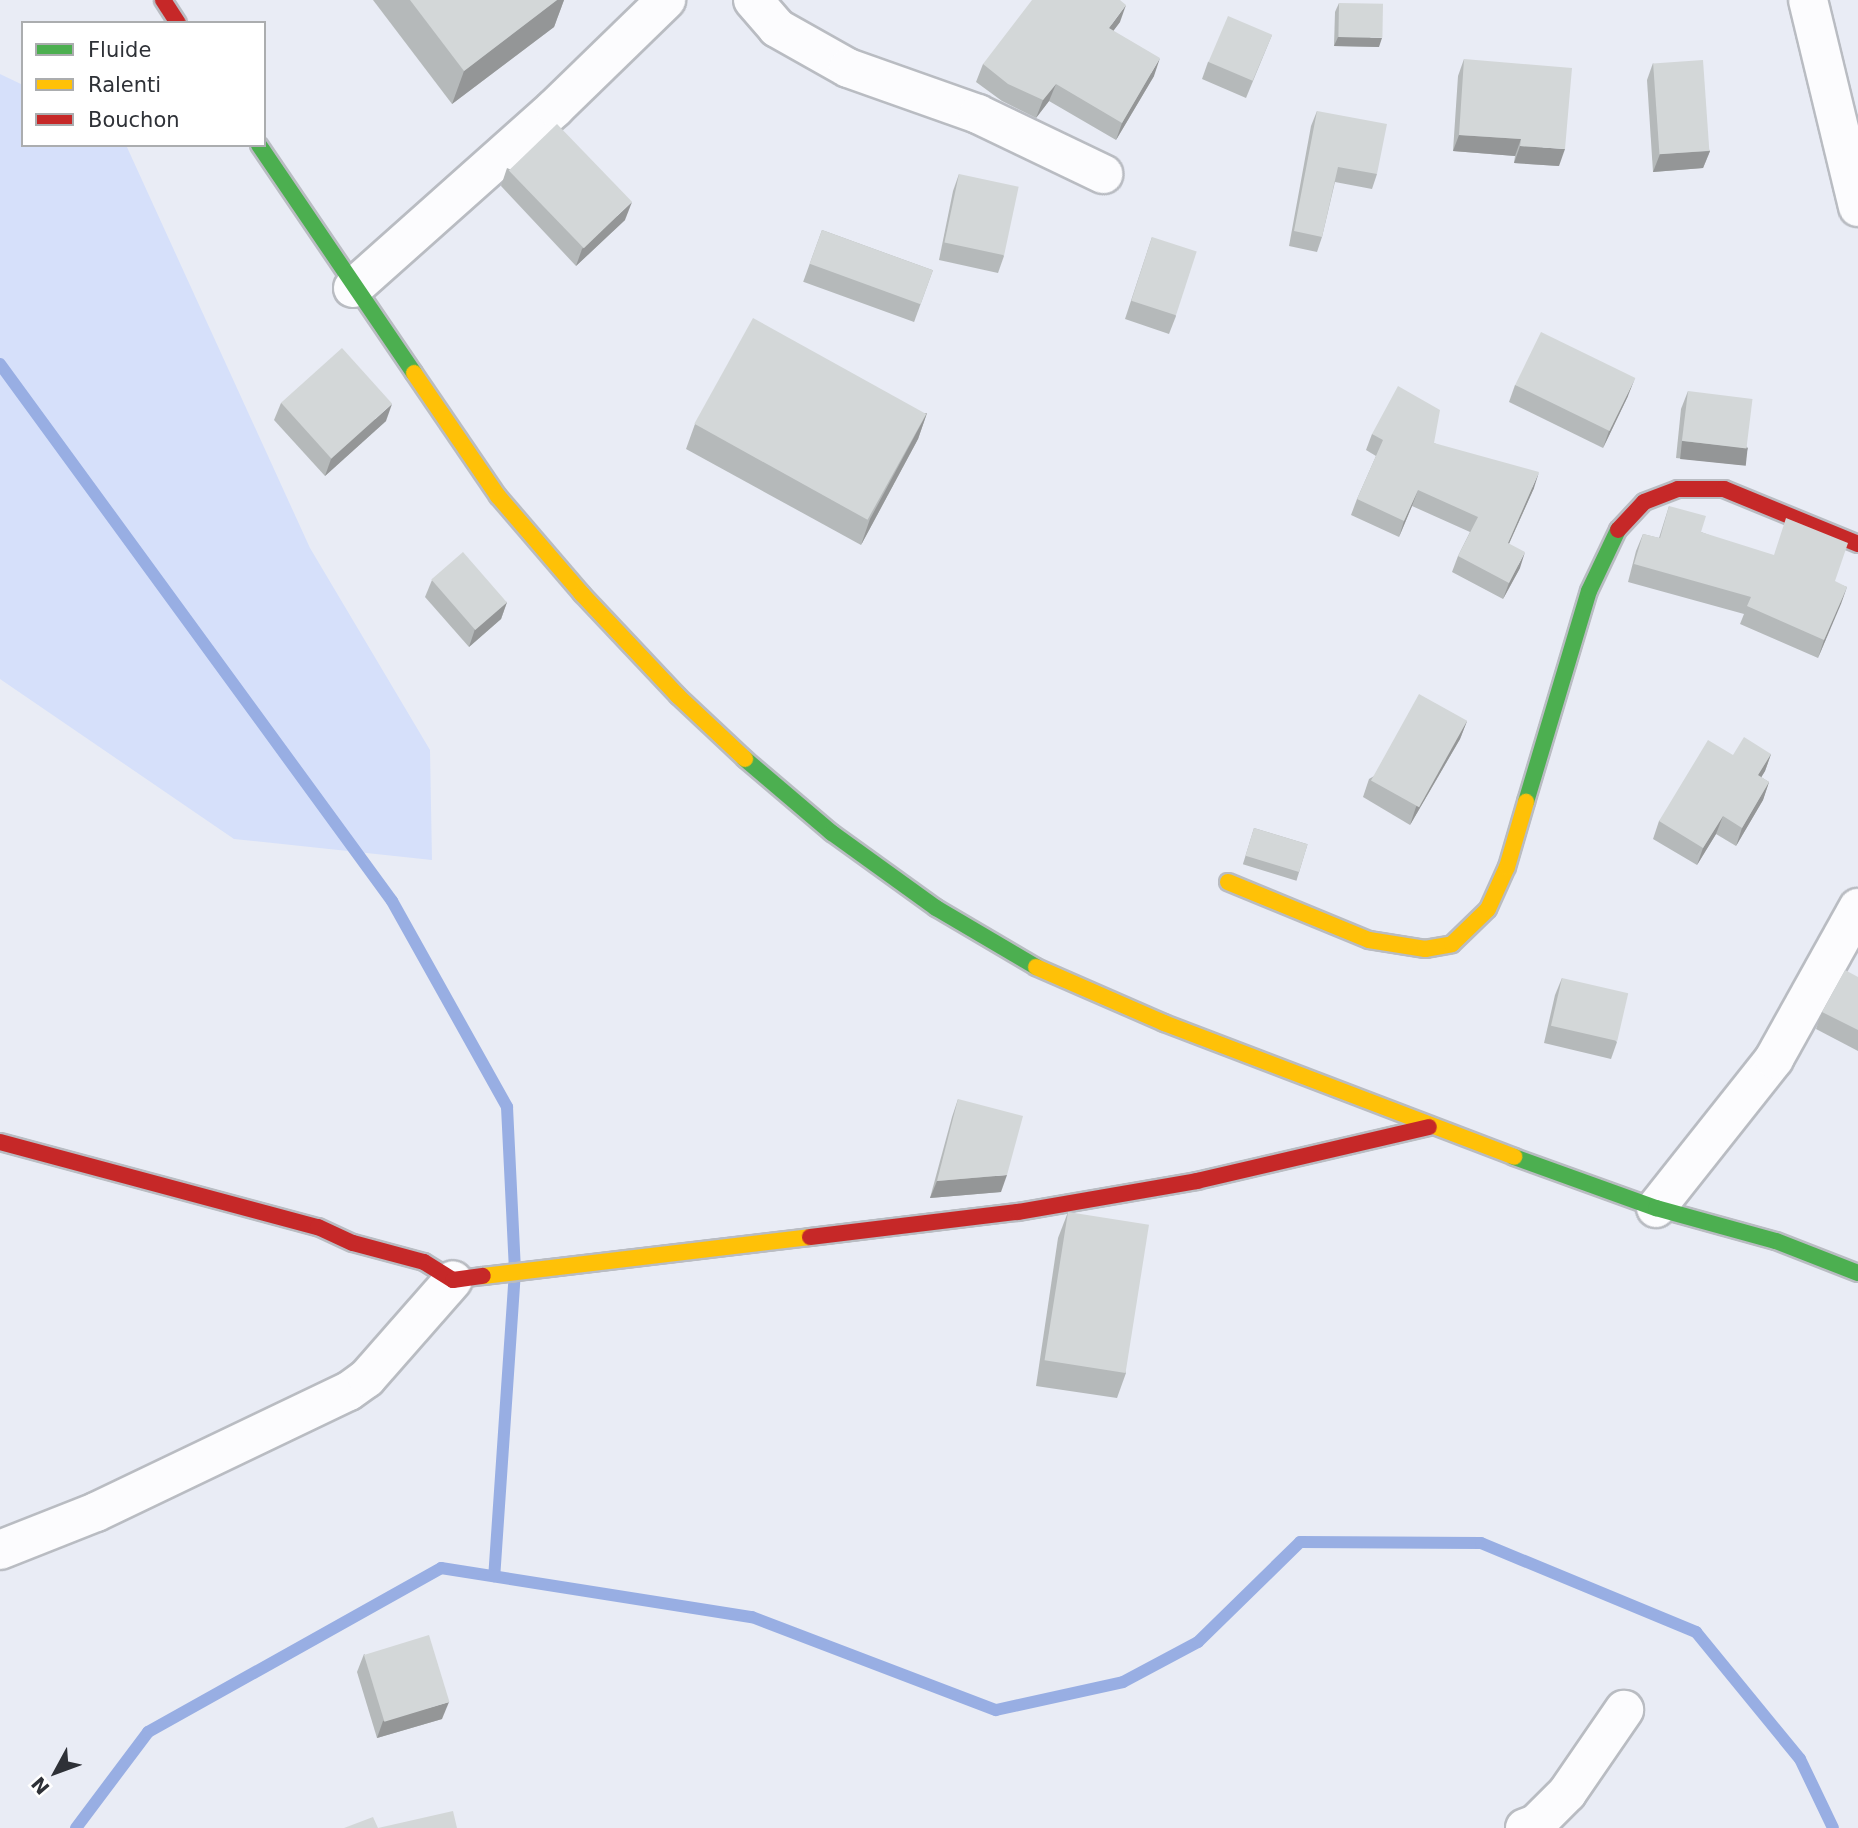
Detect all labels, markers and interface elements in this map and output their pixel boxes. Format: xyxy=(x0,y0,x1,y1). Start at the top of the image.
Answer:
legend xyxy=(21,21,266,147)
text: Fluide xyxy=(88,38,151,62)
text: Ralenti xyxy=(88,73,161,97)
text: Bouchon xyxy=(88,108,180,132)
north arrow xyxy=(21,1737,91,1807)
text: N xyxy=(27,1773,54,1799)

